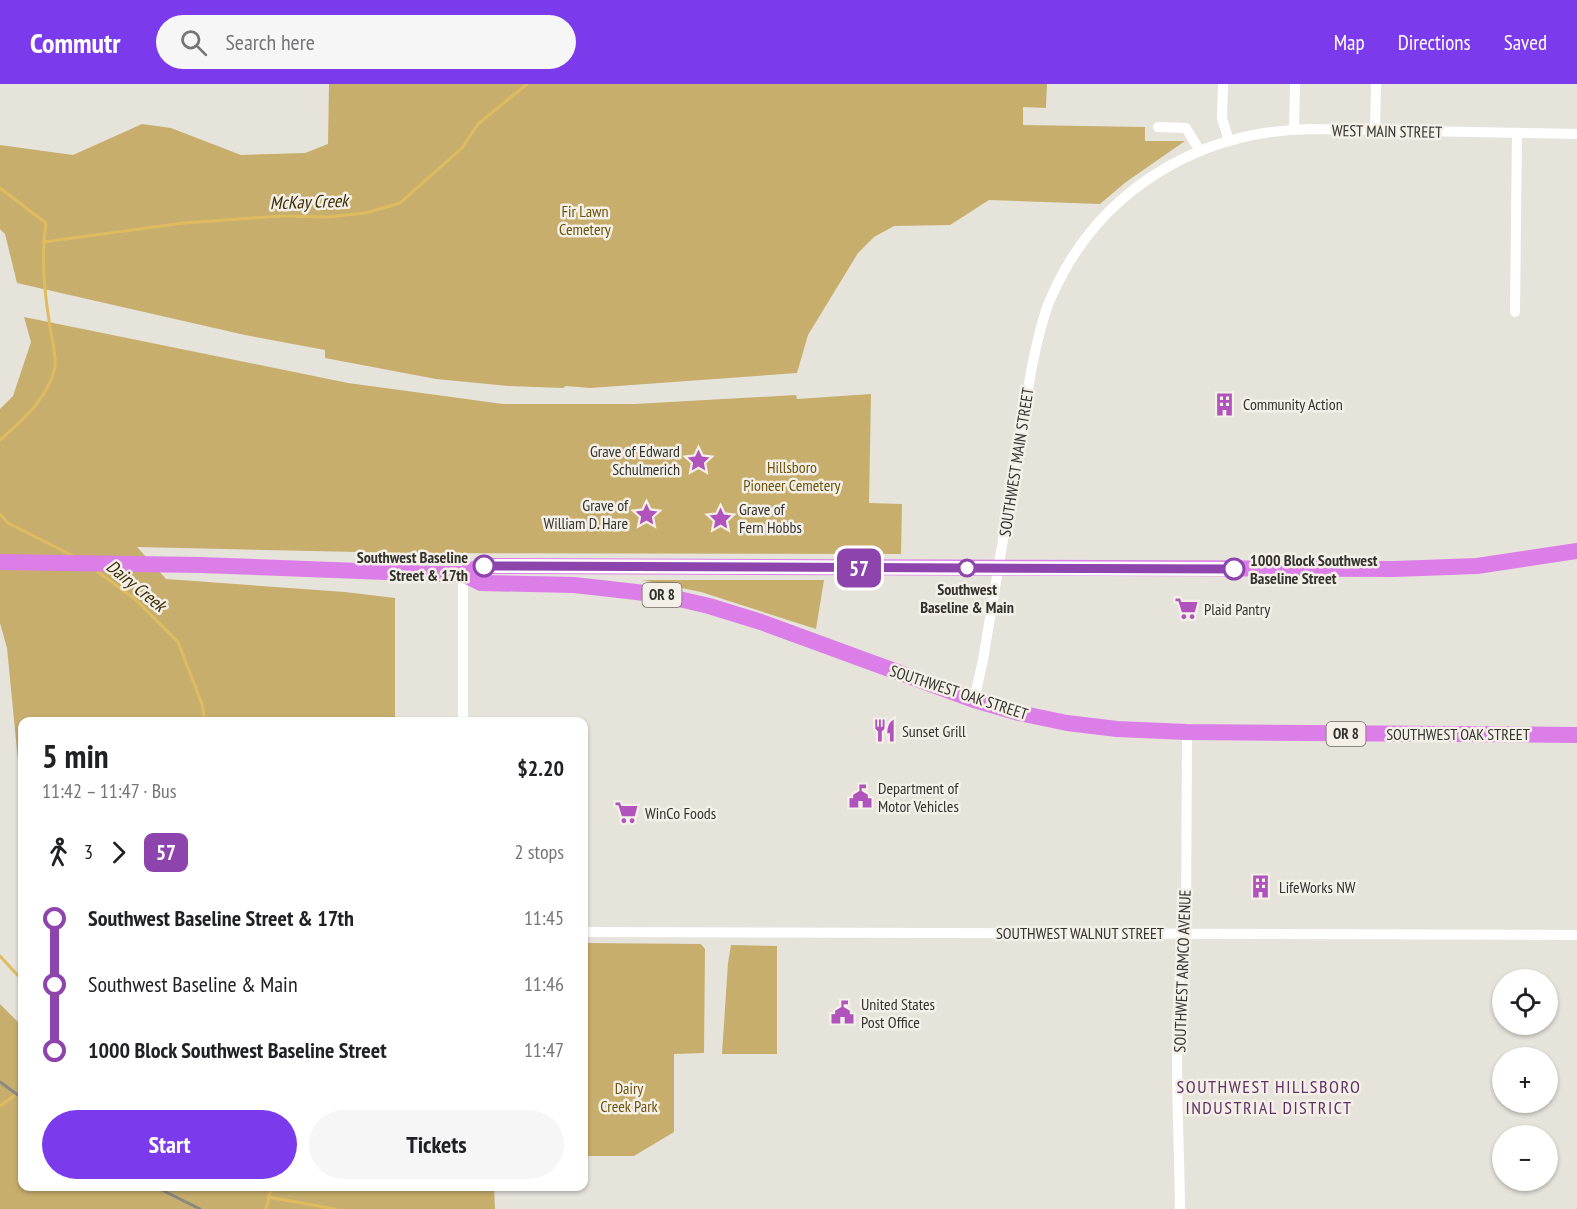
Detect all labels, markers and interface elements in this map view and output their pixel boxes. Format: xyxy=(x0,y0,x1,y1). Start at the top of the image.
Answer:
search box xyxy=(156,15,576,69)
text: Commutr xyxy=(30,24,120,61)
icon: search xyxy=(177,26,210,59)
text: Search here xyxy=(225,28,315,56)
text: Map xyxy=(1334,29,1365,56)
text: Directions xyxy=(1398,29,1471,56)
text: Saved xyxy=(1504,29,1547,56)
street label: WEST MAIN STREET xyxy=(1332,120,1442,142)
water label: McKay Creek xyxy=(269,189,351,214)
park label: Fir Lawn Cemetery xyxy=(559,201,611,239)
street label: SOUTHWEST MAIN STREET xyxy=(994,386,1038,538)
building icon: Community Action xyxy=(1212,391,1238,417)
place label: Community Action xyxy=(1243,394,1343,414)
place label: Grave of Edward Schulmerich xyxy=(590,441,680,479)
place icon: Grave of Edward Schulmerich xyxy=(685,447,711,473)
park label: Hillsboro Pioneer Cemetery xyxy=(743,457,841,495)
place label: Grave of William D. Hare xyxy=(543,495,629,533)
place label: Grave of Fern Hobbs xyxy=(739,499,802,537)
place icon: Grave of William D. Hare xyxy=(633,501,659,527)
place icon: Grave of Fern Hobbs xyxy=(708,505,734,531)
place label: Southwest Baseline Street & 17th xyxy=(357,547,468,585)
line badge: 57 xyxy=(832,548,886,588)
place label: 1000 Block Southwest Baseline Street xyxy=(1250,550,1378,588)
water label: Dairy Creek xyxy=(102,555,172,618)
marker: Southwest Baseline Street & 17th xyxy=(473,555,495,577)
text: 57 xyxy=(849,555,869,582)
marker: 1000 Block Southwest Baseline Street xyxy=(1223,558,1245,580)
marker: Southwest Baseline & Main xyxy=(958,559,976,577)
place label: Southwest Baseline & Main xyxy=(920,579,1014,617)
road number: OR 8 xyxy=(642,583,682,607)
supermarket icon: Plaid Pantry xyxy=(1173,596,1199,622)
place label: Plaid Pantry xyxy=(1204,599,1270,619)
street label: SOUTHWEST OAK STREET xyxy=(888,660,1030,724)
restaurant icon: Sunset Grill xyxy=(871,718,897,744)
place label: Sunset Grill xyxy=(902,721,966,741)
road number: OR 8 xyxy=(1326,722,1366,746)
street label: SOUTHWEST OAK STREET xyxy=(1386,724,1530,744)
text: 5 min xyxy=(42,734,109,777)
text: $2.20 xyxy=(517,754,564,782)
text: 11:42 – 11:47 · Bus xyxy=(42,778,177,804)
place label: Department of Motor Vehicles xyxy=(878,778,959,816)
public building icon: Department of Motor Vehicles xyxy=(847,784,873,810)
supermarket icon: WinCo Foods xyxy=(614,800,640,826)
place label: WinCo Foods xyxy=(645,803,716,823)
icon: walk xyxy=(42,836,75,869)
icon: forward xyxy=(102,836,135,869)
text: 3 xyxy=(84,839,93,865)
text: 57 xyxy=(156,839,176,866)
text: 2 stops xyxy=(515,839,564,865)
building icon: LifeWorks NW xyxy=(1248,874,1274,900)
place label: LifeWorks NW xyxy=(1279,877,1356,897)
street label: SOUTHWEST ARMCO AVENUE xyxy=(1169,889,1195,1053)
text: Southwest Baseline Street & 17th xyxy=(88,904,354,932)
text: 11:45 xyxy=(524,905,564,931)
street label: SOUTHWEST WALNUT STREET xyxy=(996,923,1164,943)
map controls xyxy=(1492,969,1558,1191)
button: locate xyxy=(1492,969,1558,1035)
text: Southwest Baseline & Main xyxy=(88,970,298,998)
text: 11:46 xyxy=(524,971,564,997)
place label: United States Post Office xyxy=(861,994,935,1032)
public building icon: United States Post Office xyxy=(830,1000,856,1026)
text: 1000 Block Southwest Baseline Street xyxy=(88,1036,387,1064)
text: 11:47 xyxy=(524,1037,564,1063)
button: + xyxy=(1492,1047,1558,1113)
district label: SOUTHWEST HILLSBORO INDUSTRIAL DISTRICT xyxy=(1177,1075,1361,1119)
park label: Dairy Creek Park xyxy=(600,1078,659,1116)
button: Start xyxy=(42,1110,297,1179)
button: Tickets xyxy=(309,1110,564,1179)
button: − xyxy=(1492,1125,1558,1191)

